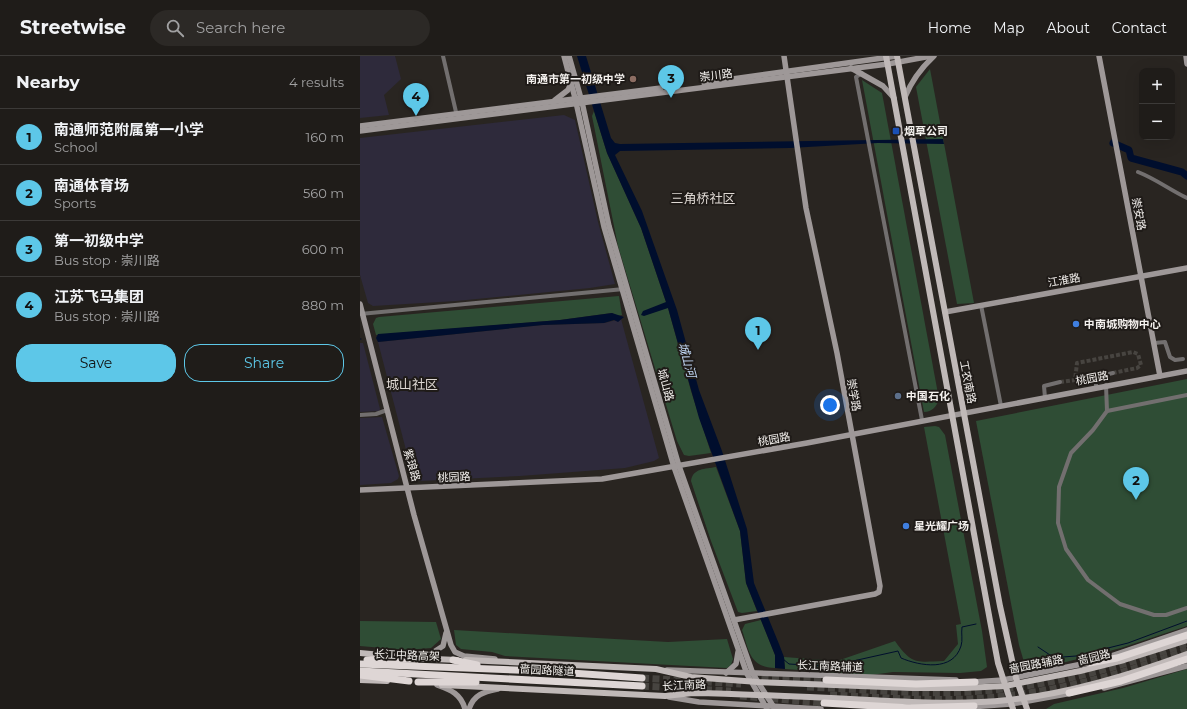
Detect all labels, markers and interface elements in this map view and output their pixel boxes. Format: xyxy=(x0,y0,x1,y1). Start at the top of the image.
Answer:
search box xyxy=(150,10,430,46)
text: Streetwise xyxy=(20,16,126,39)
icon: search xyxy=(164,17,186,39)
text: Search here xyxy=(196,18,285,37)
text: Home xyxy=(928,19,971,37)
text: Map xyxy=(993,19,1024,37)
text: About xyxy=(1046,19,1090,37)
text: Contact xyxy=(1112,19,1167,37)
pin: 3 xyxy=(658,65,684,98)
street label: 崇川路 xyxy=(699,66,733,84)
map controls xyxy=(1139,68,1175,140)
button: + xyxy=(1139,68,1175,104)
text: Nearby xyxy=(16,72,80,92)
place label: 南通市第一初级中学 xyxy=(526,72,625,86)
text: 4 results xyxy=(289,74,344,90)
marker: 南通市第一初级中学 xyxy=(628,74,638,84)
pin: 4 xyxy=(403,83,429,116)
button: − xyxy=(1139,104,1175,140)
text: 南通师范附属第一小学 xyxy=(54,120,204,139)
place label: 烟草公司 xyxy=(904,124,948,138)
marker: 烟草公司 xyxy=(891,126,901,136)
text: 1 xyxy=(26,129,32,145)
text: 160 m xyxy=(306,129,344,145)
text: School xyxy=(54,139,98,155)
text: 南通体育场 xyxy=(54,176,129,195)
text: 2 xyxy=(25,185,33,201)
text: 560 m xyxy=(303,185,344,201)
district label: 三角桥社区 xyxy=(670,190,736,206)
text: Sports xyxy=(54,195,96,211)
street label: 崇安路 xyxy=(1129,196,1149,232)
text: 第一初级中学 xyxy=(54,231,144,250)
text: 3 xyxy=(25,241,33,257)
text: 600 m xyxy=(302,241,344,257)
text: Bus stop · 崇川路 xyxy=(54,252,160,268)
street label: 江淮路 xyxy=(1047,270,1081,290)
text: 江苏飞马集团 xyxy=(54,287,144,306)
text: 4 xyxy=(25,297,33,313)
text: 880 m xyxy=(302,297,344,313)
text: Bus stop · 崇川路 xyxy=(54,308,160,324)
pin: 1 xyxy=(745,317,771,350)
place label: 中南城购物中心 xyxy=(1084,317,1161,331)
marker: 中南城购物中心 xyxy=(1071,319,1081,329)
water label: 城山河 xyxy=(676,341,700,381)
button: Save xyxy=(16,344,176,382)
button: Share xyxy=(184,344,344,382)
street label: 工农南路 xyxy=(957,359,979,405)
street label: 城山路 xyxy=(655,367,677,403)
street label: 桃园路 xyxy=(1074,368,1110,388)
district label: 城山社区 xyxy=(386,376,438,392)
street label: 崇学路 xyxy=(844,378,864,412)
place label: 中国石化 xyxy=(906,389,950,403)
marker: 中国石化 xyxy=(893,391,903,401)
your location xyxy=(820,395,840,415)
street label: 桃园路 xyxy=(757,429,791,449)
street label: 紫琅路 xyxy=(401,447,423,483)
pin: 2 xyxy=(1123,467,1149,500)
street label: 桃园路 xyxy=(437,469,471,485)
place label: 星光耀广场 xyxy=(914,519,969,533)
marker: 星光耀广场 xyxy=(901,521,911,531)
street label: 啬园路 xyxy=(1076,646,1112,668)
street label: 长江中路高架 xyxy=(374,647,440,663)
street label: 啬园路辅路 xyxy=(1008,652,1064,676)
street label: 长江南路辅道 xyxy=(797,658,863,674)
street label: 啬园路隧道 xyxy=(519,662,575,678)
street label: 长江南路 xyxy=(662,677,706,693)

